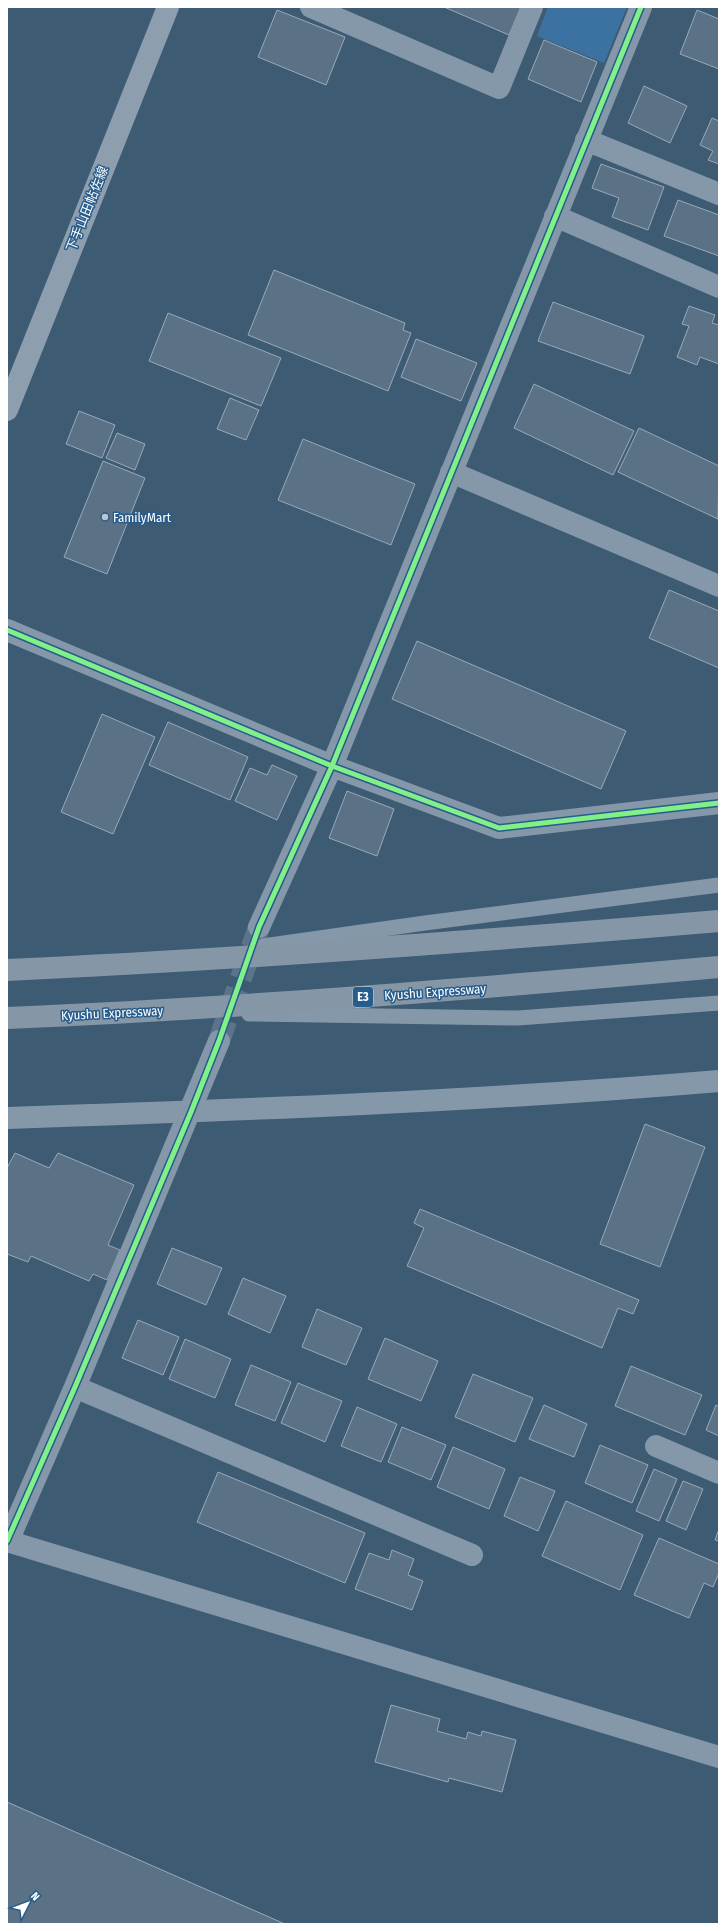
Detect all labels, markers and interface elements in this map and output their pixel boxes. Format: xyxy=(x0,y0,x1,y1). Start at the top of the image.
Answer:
street label: 下手山田帖佐線 xyxy=(63,164,111,254)
place label: FamilyMart xyxy=(113,510,172,525)
marker: FamilyMart xyxy=(100,512,110,522)
street label: Kyushu Expressway xyxy=(384,981,487,1003)
road number: E3 xyxy=(353,987,373,1007)
street label: Kyushu Expressway xyxy=(61,1003,164,1023)
north arrow xyxy=(8,1883,48,1923)
text: N xyxy=(28,1890,42,1903)

